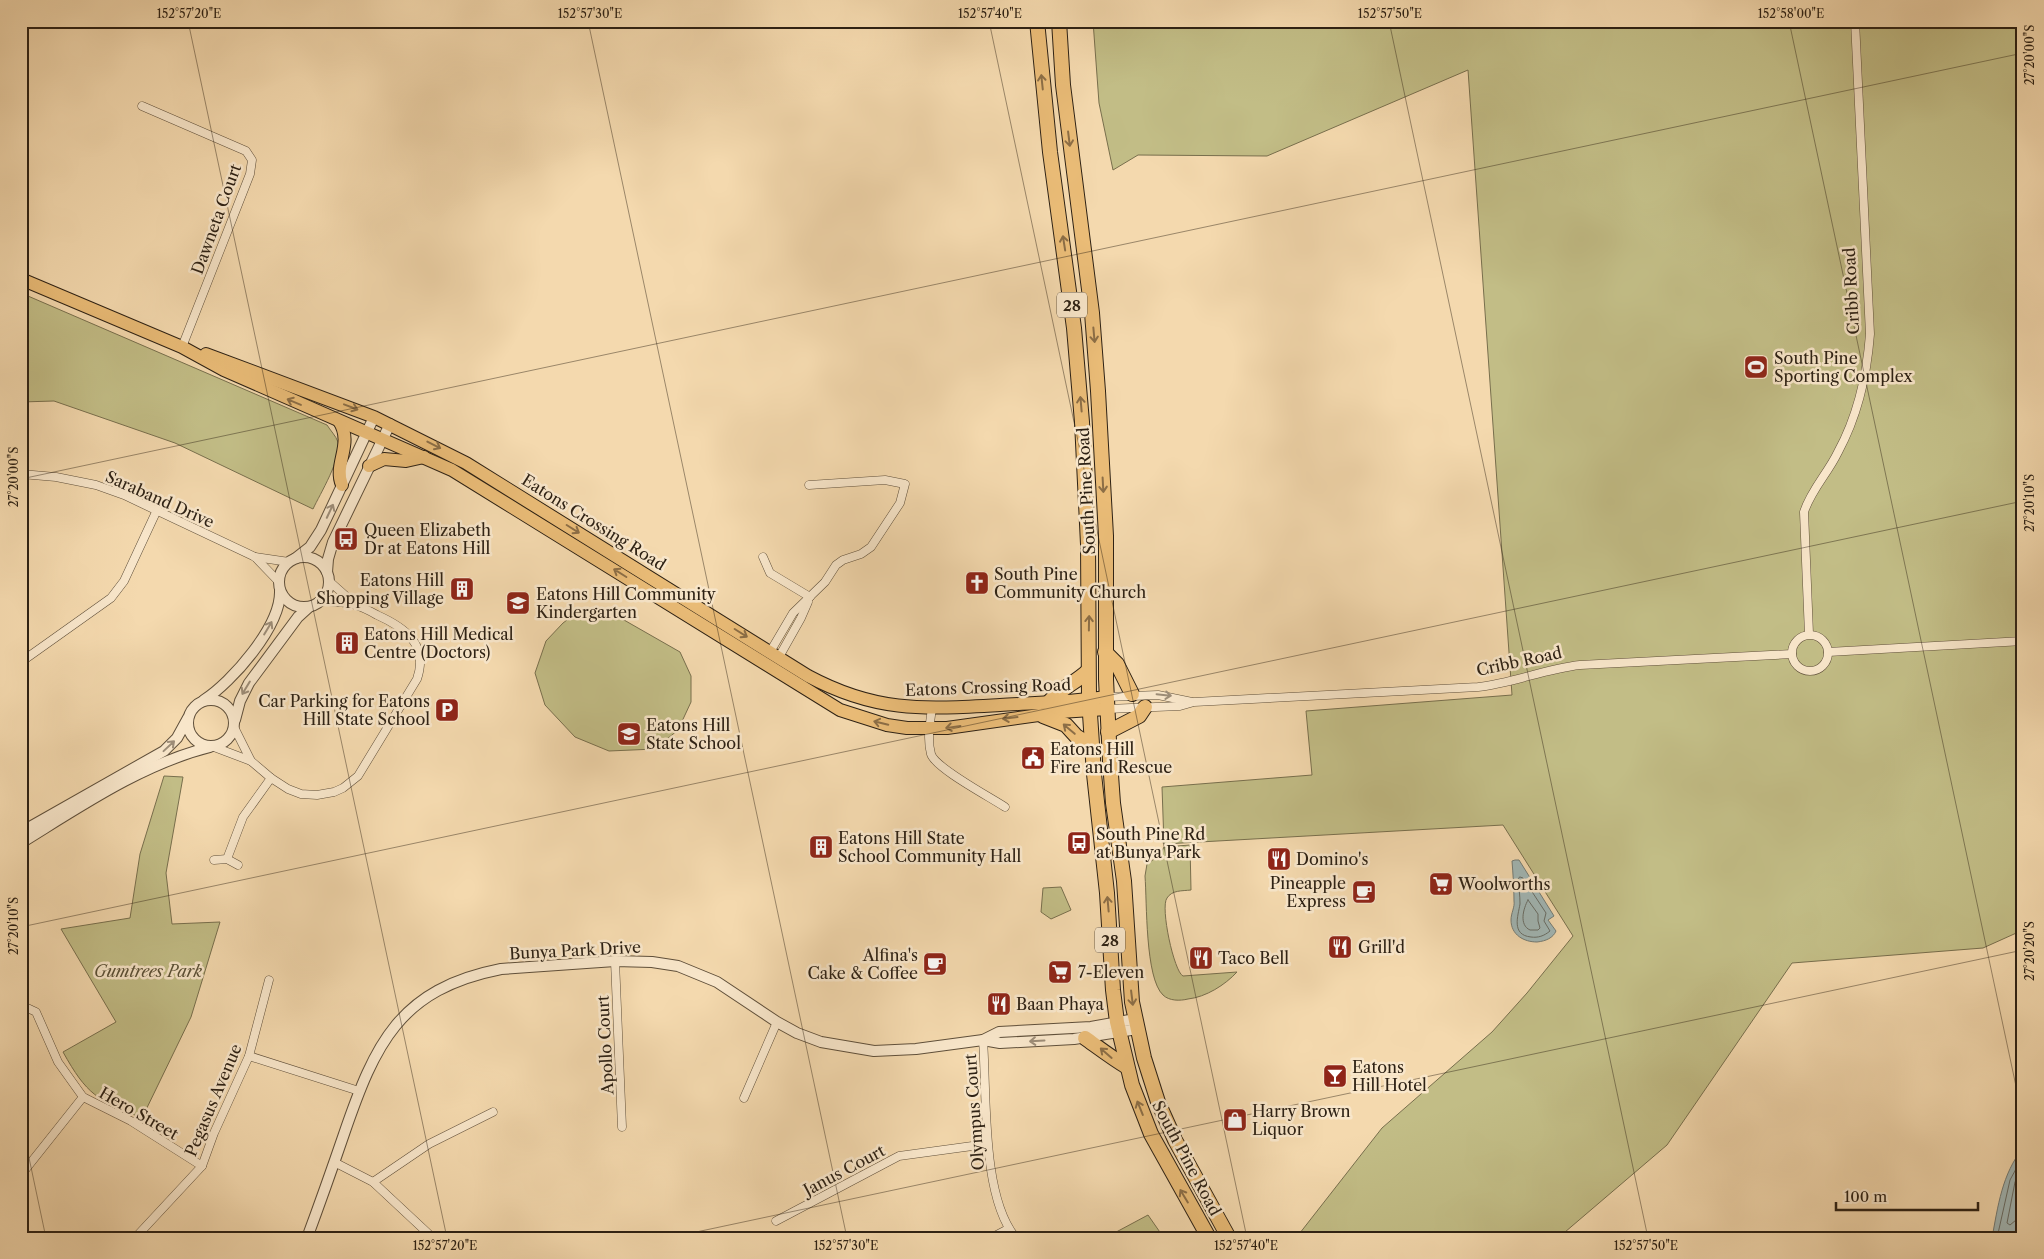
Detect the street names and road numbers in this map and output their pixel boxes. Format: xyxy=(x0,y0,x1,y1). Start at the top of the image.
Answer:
street label: Dawneta Court xyxy=(187,161,245,277)
street label: Cribb Road xyxy=(1839,247,1863,335)
road number: 28 xyxy=(1057,292,1087,318)
street label: South Pine Road xyxy=(1073,427,1099,555)
street label: Saraband Drive xyxy=(103,466,217,532)
street label: Eatons Crossing Road xyxy=(518,470,670,575)
street label: Cribb Road xyxy=(1474,642,1564,680)
street label: Eatons Crossing Road xyxy=(905,674,1072,700)
road number: 28 xyxy=(1095,928,1125,952)
street label: Bunya Park Drive xyxy=(509,937,641,963)
street label: Apollo Court xyxy=(592,994,618,1096)
street label: Pegasus Avenue xyxy=(180,1041,246,1159)
street label: Olympus Court xyxy=(960,1053,988,1171)
street label: Hero Street xyxy=(96,1082,183,1144)
street label: South Pine Road xyxy=(1148,1097,1226,1219)
street label: Janus Court xyxy=(797,1140,888,1201)

